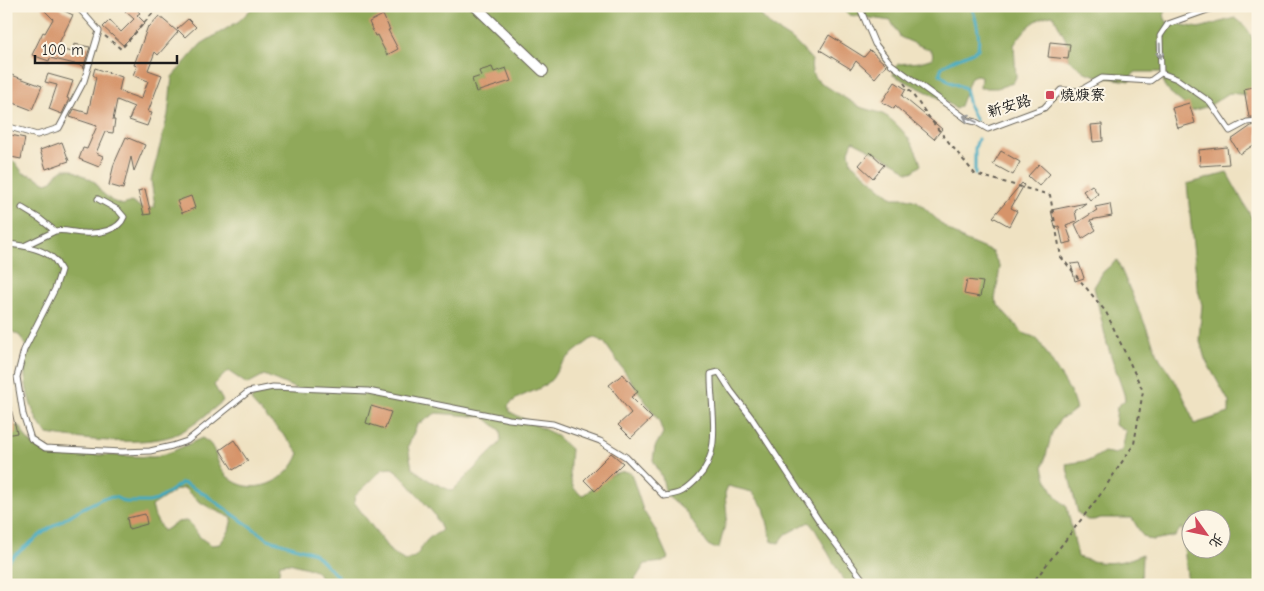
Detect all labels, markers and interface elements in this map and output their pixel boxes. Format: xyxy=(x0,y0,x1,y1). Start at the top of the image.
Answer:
scale bar xyxy=(35,32,178,64)
text: 100 m xyxy=(42,41,84,59)
one-way arrow xyxy=(1156,43,1165,59)
place label: 燒焿寮 xyxy=(1060,86,1105,104)
marker: 燒焿寮 xyxy=(1044,89,1056,101)
street label: 新安路 xyxy=(985,91,1033,121)
one-way arrow xyxy=(963,114,978,124)
north arrow xyxy=(1182,508,1232,558)
text: 北 xyxy=(1206,530,1227,551)

